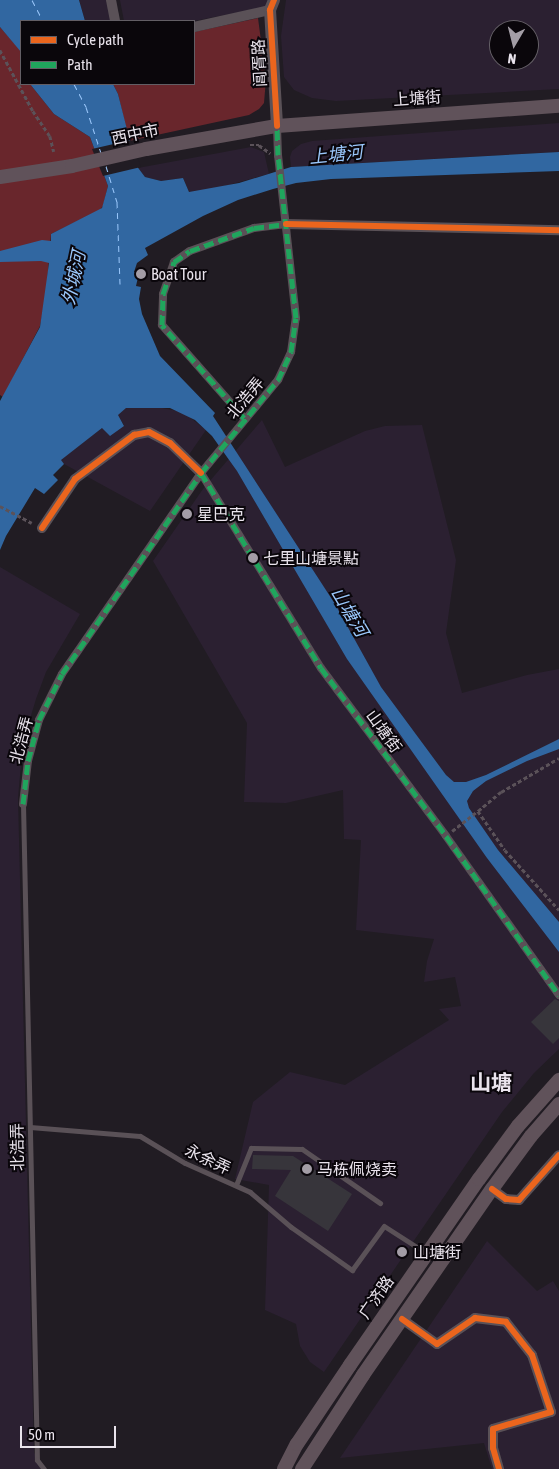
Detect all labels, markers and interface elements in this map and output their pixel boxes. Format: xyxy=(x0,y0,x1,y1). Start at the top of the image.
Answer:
legend xyxy=(20,20,195,85)
north arrow xyxy=(489,20,539,70)
text: Cycle path xyxy=(67,31,124,48)
street label: 阊胥路 xyxy=(248,39,270,87)
text: N xyxy=(507,50,517,67)
text: Path xyxy=(67,56,93,73)
street label: 上塘街 xyxy=(392,87,442,109)
street label: 西中市 xyxy=(110,120,160,148)
water label: 上塘河 xyxy=(308,141,364,169)
water label: 外城河 xyxy=(58,249,90,307)
place label: Boat Tour xyxy=(151,264,206,284)
marker: Boat Tour xyxy=(135,268,147,280)
street label: 北浩弄 xyxy=(222,373,268,423)
place label: 星巴克 xyxy=(197,504,245,524)
marker: 星巴克 xyxy=(181,508,193,520)
place label: 七里山塘景點 xyxy=(263,548,359,568)
marker: 七里山塘景點 xyxy=(247,552,259,564)
water label: 山塘河 xyxy=(326,583,372,641)
street label: 山塘街 xyxy=(362,706,406,756)
street label: 北浩弄 xyxy=(6,714,36,766)
district label: 山塘 xyxy=(470,1069,512,1095)
street label: 北浩弄 xyxy=(7,1123,27,1171)
street label: 永余弄 xyxy=(182,1140,234,1178)
place label: 马栋佩烧卖 xyxy=(317,1159,397,1179)
marker: 马栋佩烧卖 xyxy=(301,1163,313,1175)
place label: 山塘街 xyxy=(413,1242,461,1262)
marker: 山塘街 xyxy=(395,1245,409,1259)
street label: 广济路 xyxy=(354,1272,398,1322)
scale bar xyxy=(22,1416,119,1448)
text: 50 m xyxy=(28,1426,55,1443)

